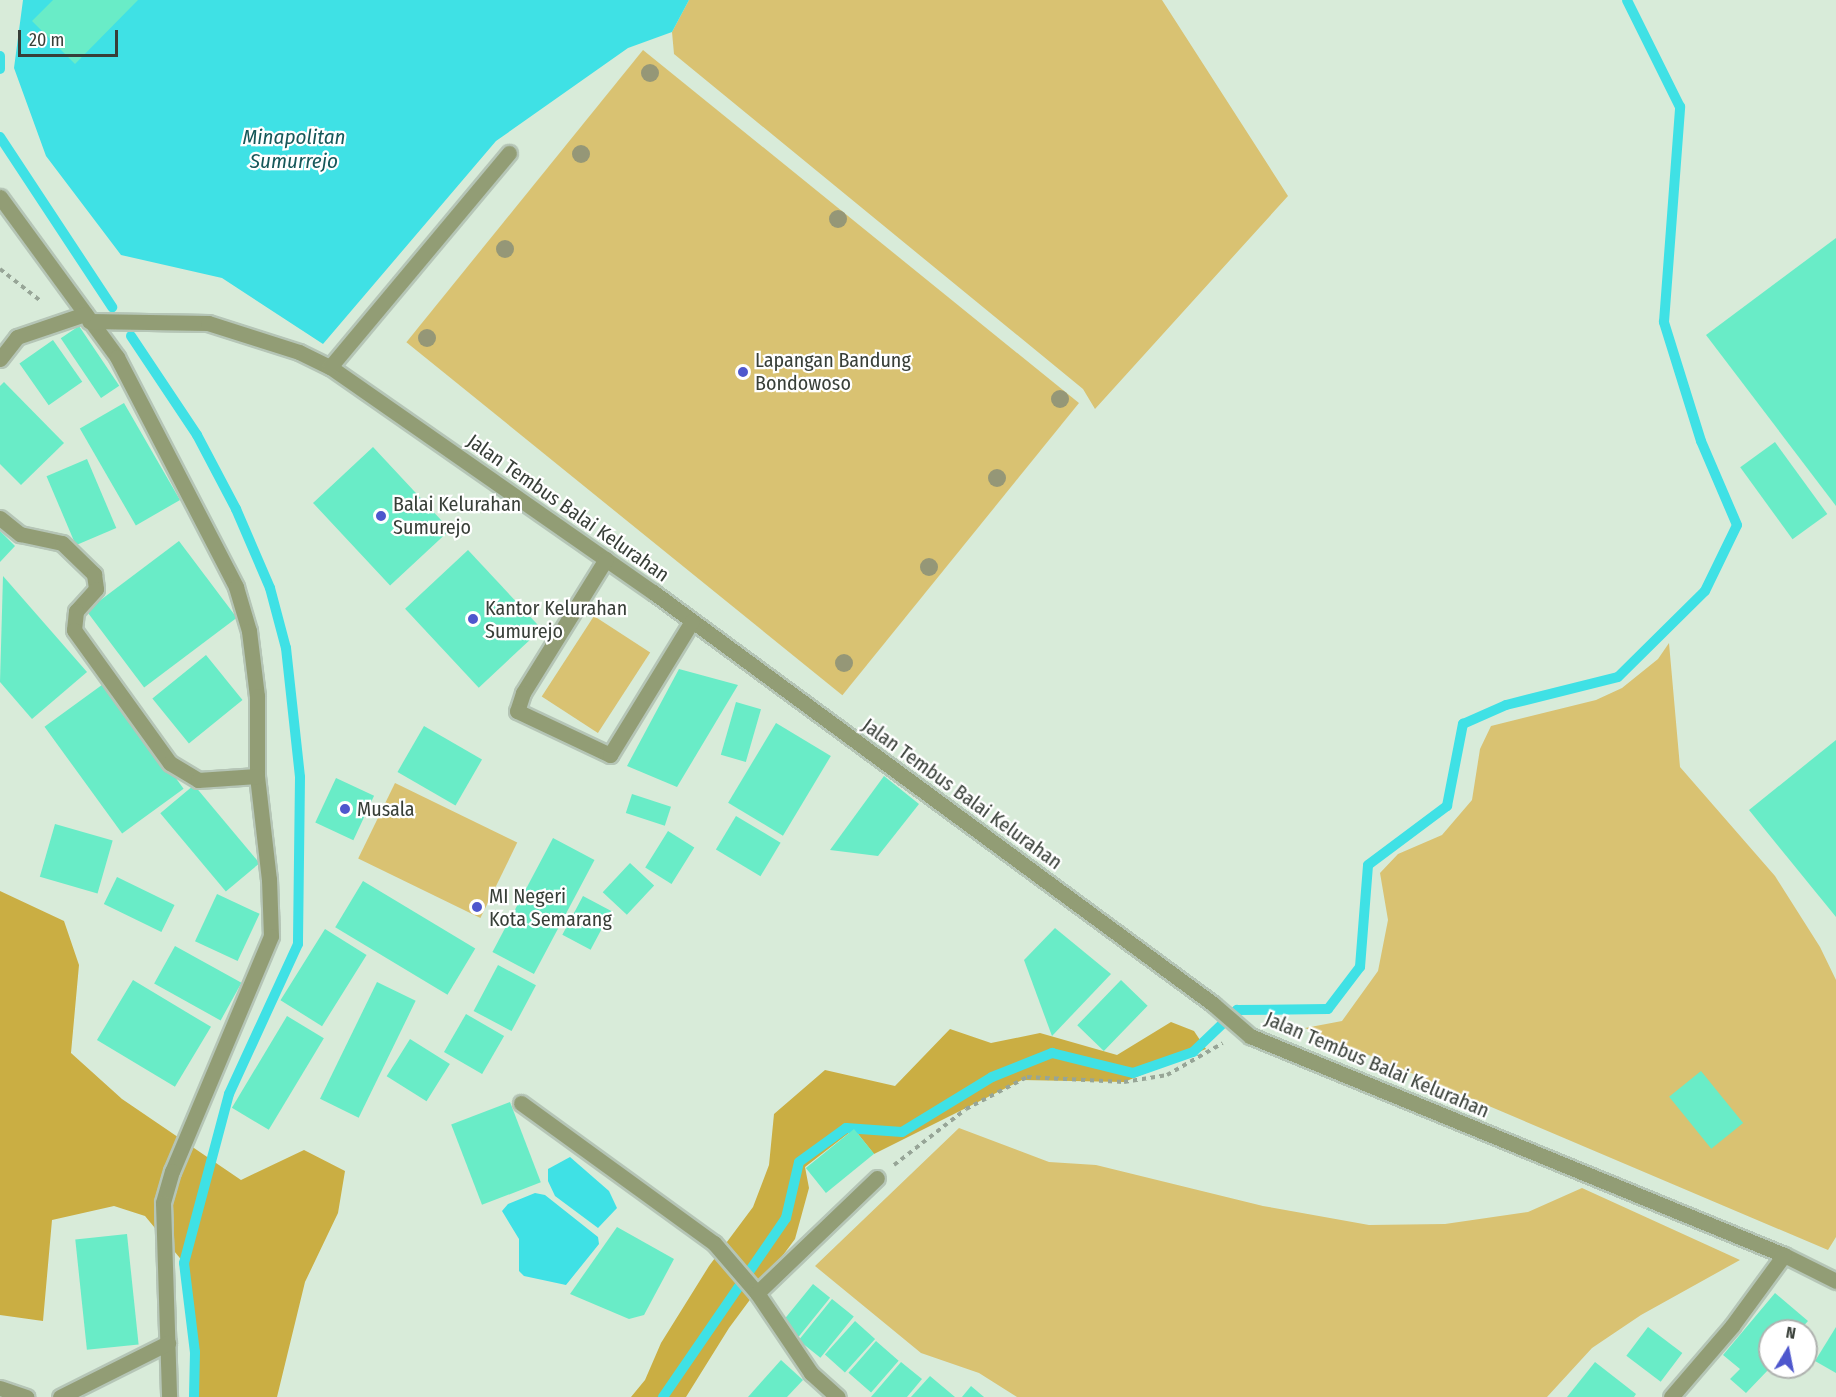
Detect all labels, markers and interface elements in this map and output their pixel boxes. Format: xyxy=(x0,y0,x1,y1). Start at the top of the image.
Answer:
scale bar xyxy=(21,18,122,56)
text: 20 m xyxy=(29,29,64,51)
water label: Minapolitan Sumurrejo xyxy=(242,124,346,174)
place label: Lapangan Bandung Bondowoso xyxy=(755,348,911,395)
marker: Lapangan Bandung Bondowoso xyxy=(736,365,750,379)
street label: Jalan Tembus Balai Kelurahan xyxy=(462,429,674,587)
place label: Balai Kelurahan Sumurejo xyxy=(393,492,521,539)
marker: Balai Kelurahan Sumurejo xyxy=(374,509,388,523)
place label: Kantor Kelurahan Sumurejo xyxy=(485,596,627,643)
marker: Kantor Kelurahan Sumurejo xyxy=(466,612,480,626)
street label: Jalan Tembus Balai Kelurahan xyxy=(857,713,1067,875)
place label: Musala xyxy=(357,797,415,821)
marker: Musala xyxy=(338,802,352,816)
place label: MI Negeri Kota Semarang xyxy=(489,884,612,931)
marker: MI Negeri Kota Semarang xyxy=(470,900,484,914)
street label: Jalan Tembus Balai Kelurahan xyxy=(1261,1007,1493,1123)
north arrow xyxy=(1758,1319,1818,1379)
text: N xyxy=(1784,1323,1797,1343)

